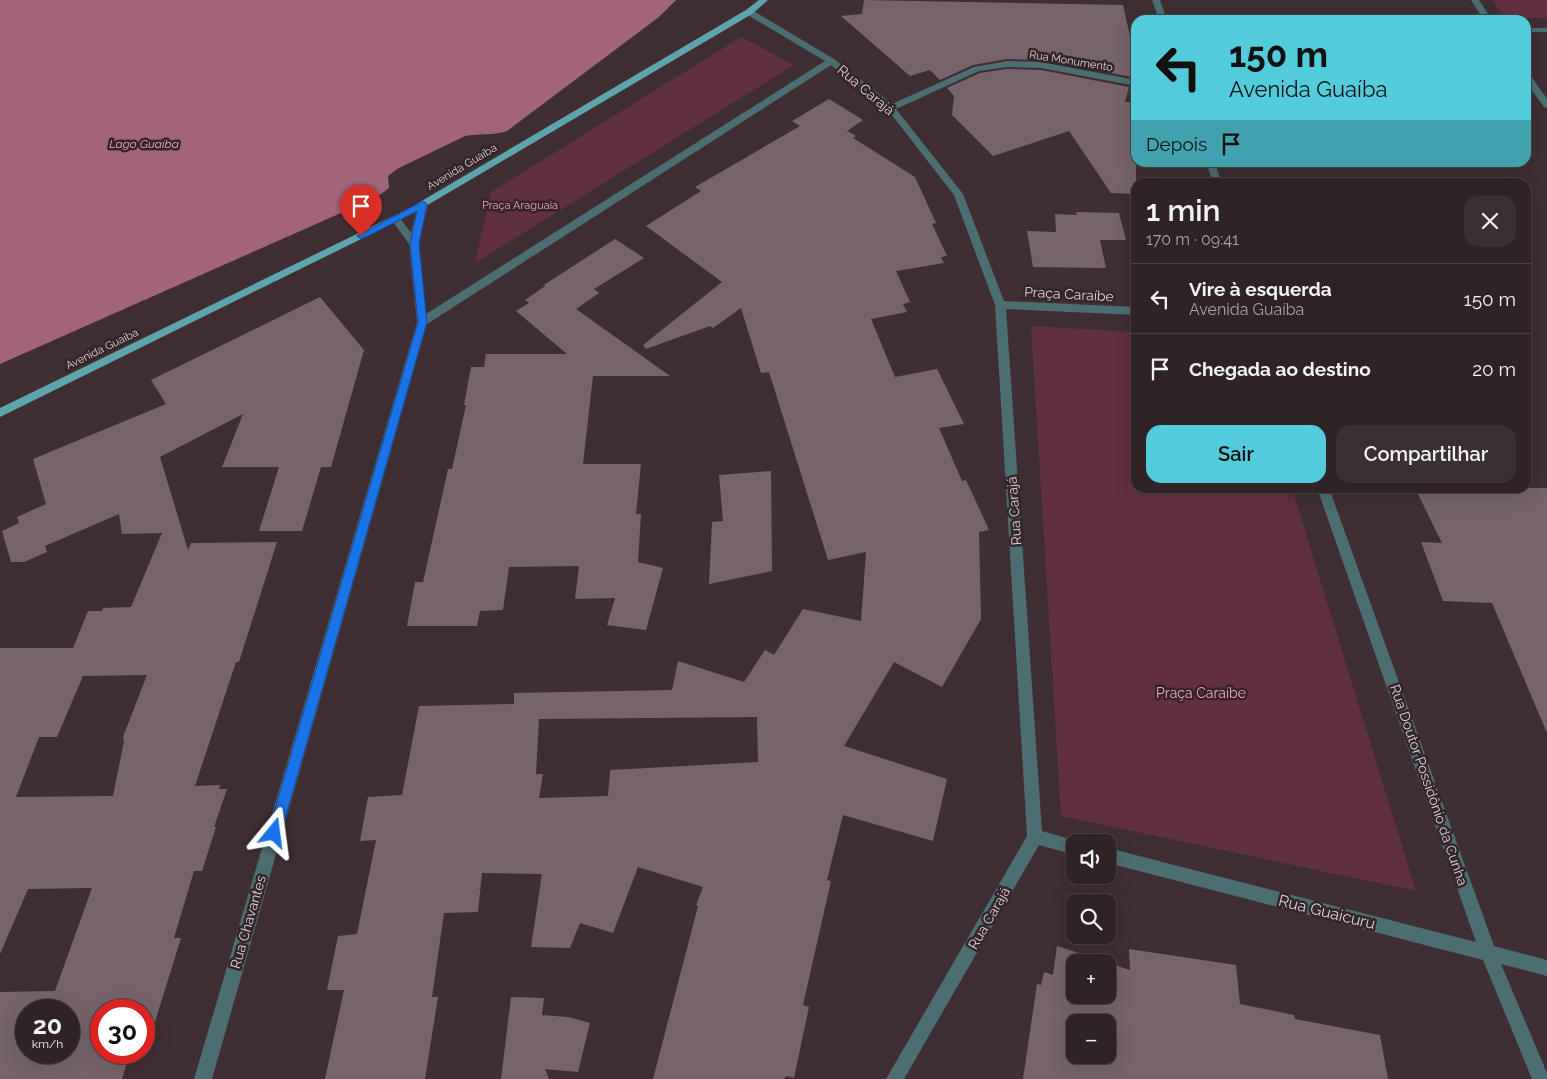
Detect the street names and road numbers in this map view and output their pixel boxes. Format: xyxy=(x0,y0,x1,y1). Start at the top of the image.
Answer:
street label: Rua Monumento xyxy=(1028,48,1114,74)
street label: Rua Carajá xyxy=(834,62,898,118)
street label: Avenida Guaíba xyxy=(425,141,499,193)
street label: Praça Caraíbe xyxy=(1024,284,1114,304)
street label: Avenida Guaíba xyxy=(64,326,140,372)
street label: Rua Carajá xyxy=(1004,476,1024,546)
street label: Rua Doutor Possidônio da Cunha xyxy=(1387,682,1471,888)
street label: Rua Chavantes xyxy=(227,873,269,970)
street label: Rua Carajá xyxy=(965,884,1013,952)
street label: Rua Guaicuru xyxy=(1277,891,1377,933)

